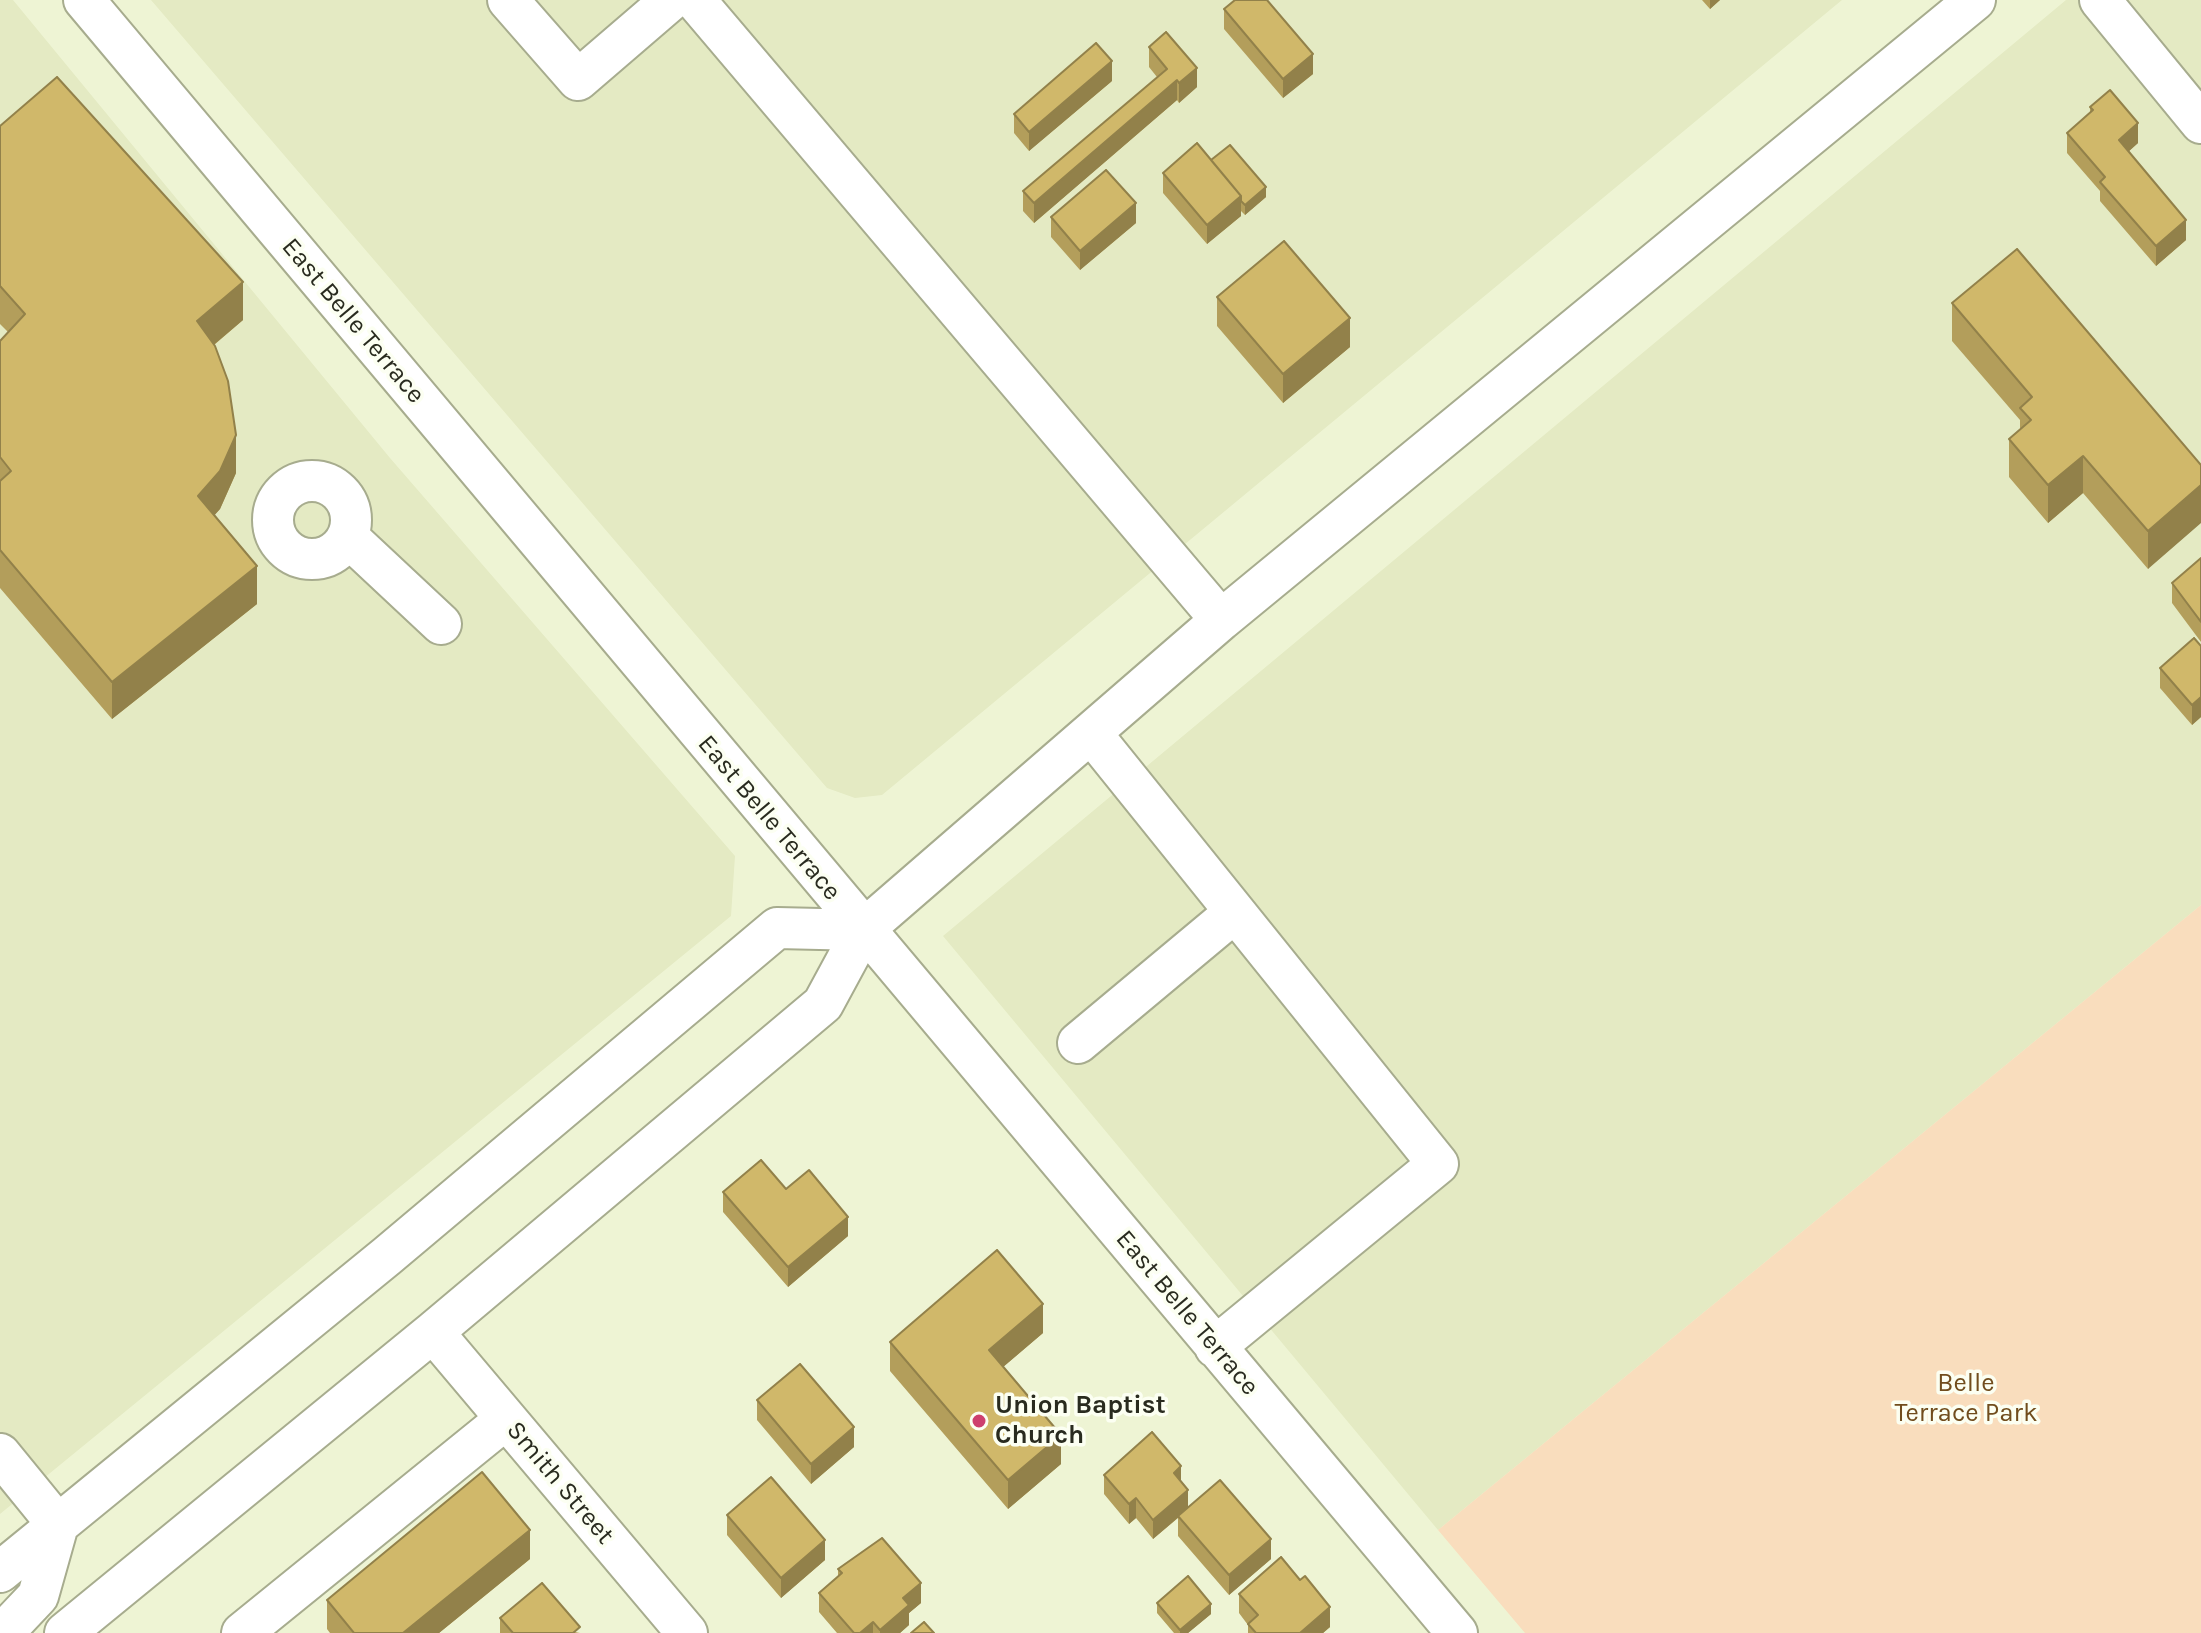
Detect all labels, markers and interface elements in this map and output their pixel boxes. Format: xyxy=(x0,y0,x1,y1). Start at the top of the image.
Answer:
street label: East Belle Terrace xyxy=(275,232,431,410)
street label: East Belle Terrace xyxy=(691,729,847,907)
street label: East Belle Terrace xyxy=(1109,1224,1265,1402)
park label: Belle Terrace Park xyxy=(1894,1368,2038,1430)
place label: Union Baptist Church xyxy=(995,1390,1166,1452)
marker: Union Baptist Church xyxy=(970,1412,988,1430)
street label: Smith Street xyxy=(500,1415,620,1551)

